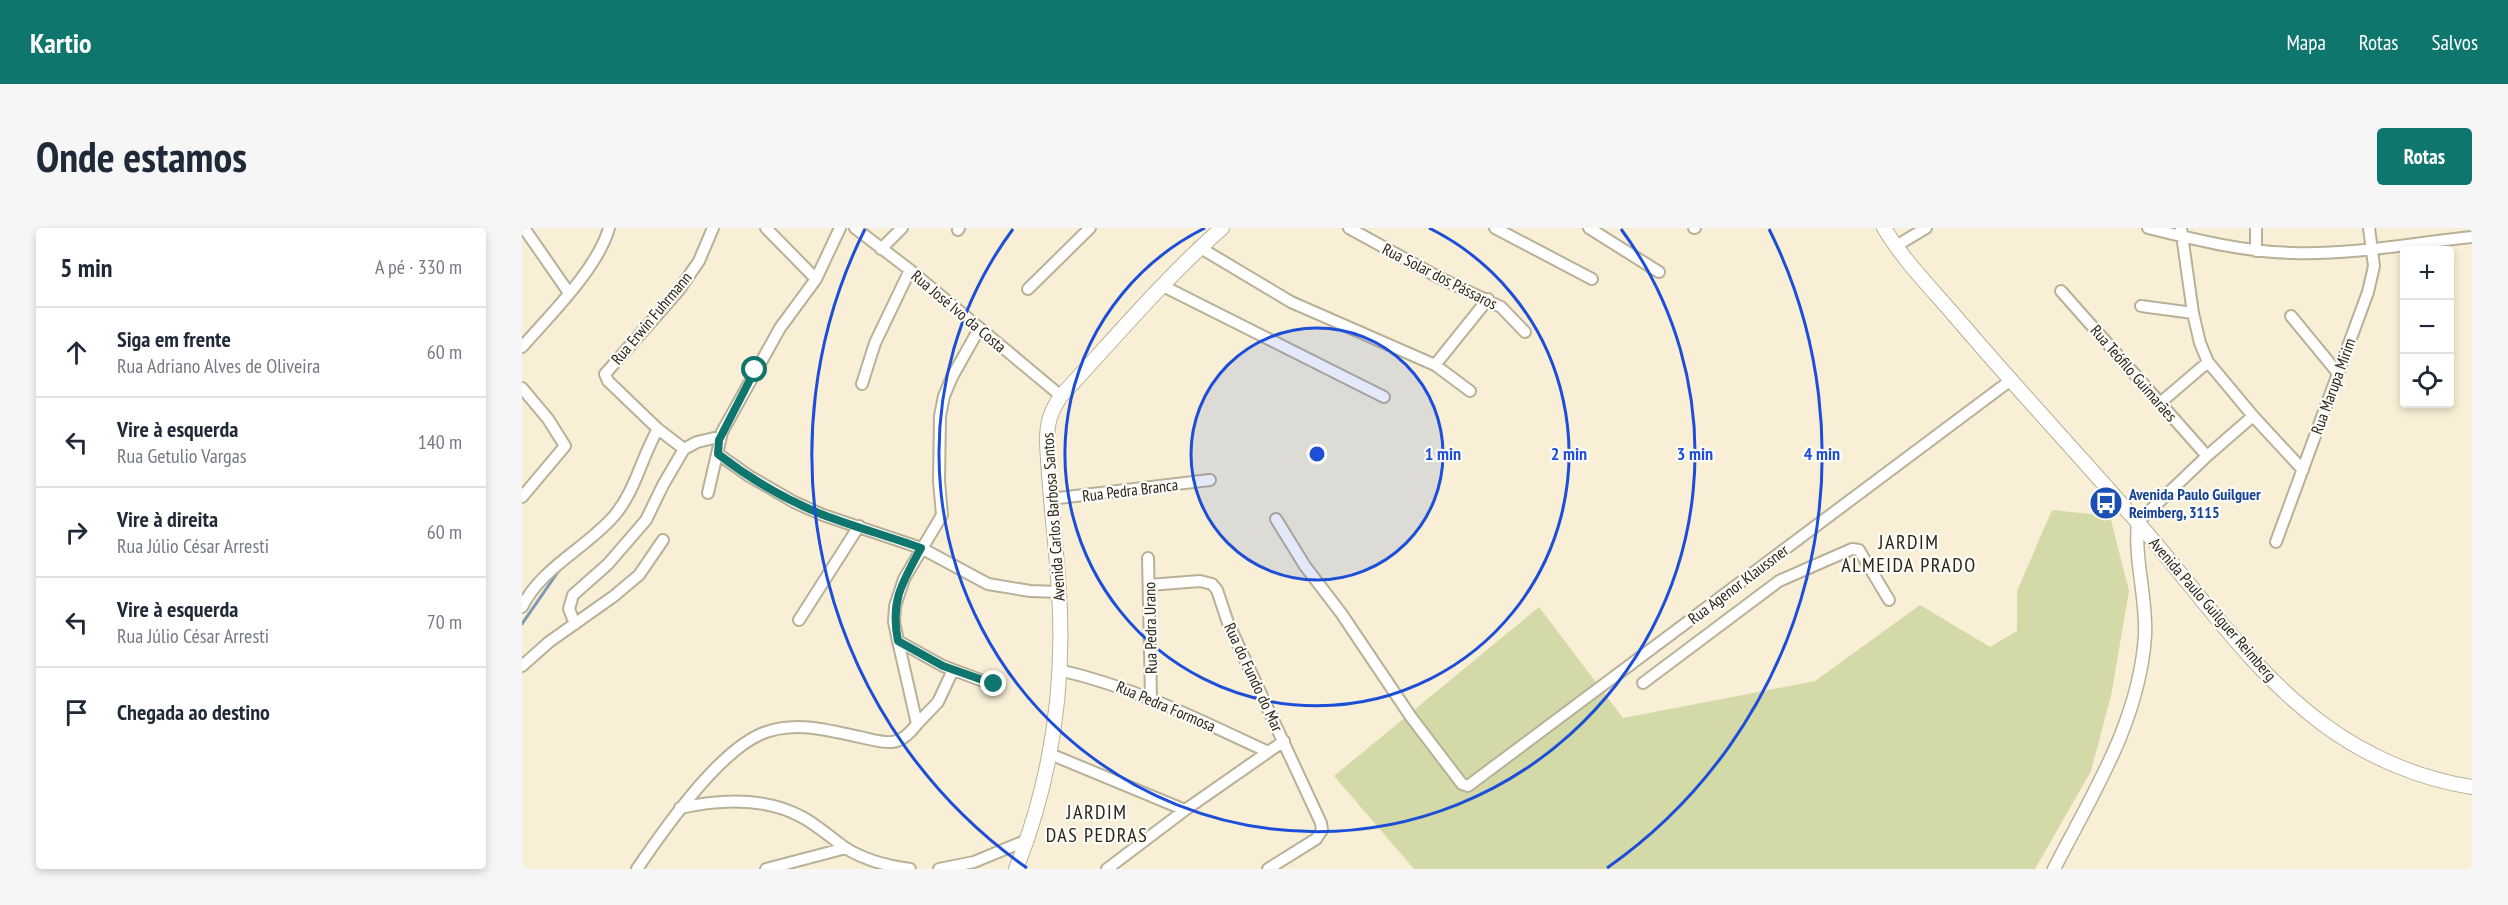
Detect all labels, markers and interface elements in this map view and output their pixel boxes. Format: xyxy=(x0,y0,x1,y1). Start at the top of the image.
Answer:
text: Kartio xyxy=(30,24,92,61)
text: Mapa xyxy=(2286,29,2326,56)
text: Rotas xyxy=(2359,29,2398,56)
text: Salvos xyxy=(2431,29,2478,56)
button: Rotas xyxy=(2377,128,2472,185)
text: Onde estamos xyxy=(36,129,247,184)
street label: Rua Solar dos Pássaros xyxy=(1379,238,1501,314)
map controls xyxy=(2400,246,2454,408)
button: + xyxy=(2400,246,2454,300)
text: 5 min xyxy=(60,251,113,284)
text: A pé · 330 m xyxy=(375,254,462,280)
street label: Rua José Ivo da Costa xyxy=(908,266,1010,356)
street label: Rua Erwin Fuhrmann xyxy=(606,268,696,368)
button: − xyxy=(2400,300,2454,354)
street label: Rua Teófilo Guimarães xyxy=(2086,320,2182,426)
text: Siga em frente xyxy=(117,325,231,353)
street label: Rua Marupa Mirim xyxy=(2306,335,2360,437)
icon: ahead xyxy=(60,336,93,369)
text: 60 m xyxy=(427,339,462,365)
text: Rua Adriano Alves de Oliveira xyxy=(117,353,320,379)
button: locate xyxy=(2400,354,2454,408)
route start xyxy=(741,356,767,382)
text: Vire à esquerda xyxy=(117,415,238,443)
icon: left xyxy=(60,426,93,459)
text: 140 m xyxy=(418,429,462,455)
street label: Avenida Carlos Barbosa Santos xyxy=(1037,432,1069,602)
text: 1 min xyxy=(1425,442,1461,465)
text: 2 min xyxy=(1551,442,1587,465)
text: 3 min xyxy=(1677,442,1713,465)
text: 4 min xyxy=(1804,442,1840,465)
text: Rua Getulio Vargas xyxy=(117,443,247,469)
centre of rings xyxy=(1307,444,1327,464)
street label: Rua Pedra Branca xyxy=(1081,474,1179,506)
place label: Avenida Paulo Guilguer Reimberg, 3115 xyxy=(2128,484,2261,522)
bus stop icon: Avenida Paulo Guilguer Reimberg, 3115 xyxy=(2088,485,2124,521)
text: Vire à direita xyxy=(117,505,218,533)
icon: right xyxy=(60,516,93,549)
text: 60 m xyxy=(427,519,462,545)
district label: JARDIM ALMEIDA PRADO xyxy=(1841,529,1977,578)
text: Rua Júlio César Arresti xyxy=(117,533,269,559)
street label: Avenida Paulo Guilguer Reimberg xyxy=(2145,533,2281,685)
street label: Rua Agenor Klaussner xyxy=(1684,539,1793,628)
street label: Rua Pedra Urano xyxy=(1139,582,1161,674)
text: Vire à esquerda xyxy=(117,595,238,623)
icon: left xyxy=(60,606,93,639)
text: 70 m xyxy=(427,609,462,635)
street label: Rua do Fundo do Mar xyxy=(1220,619,1288,735)
text: Rua Júlio César Arresti xyxy=(117,623,269,649)
route end xyxy=(980,670,1006,696)
street label: Rua Pedra Formosa xyxy=(1113,676,1219,736)
icon: arrive xyxy=(60,696,93,729)
text: Chegada ao destino xyxy=(117,698,270,726)
district label: JARDIM DAS PEDRAS xyxy=(1046,799,1148,848)

